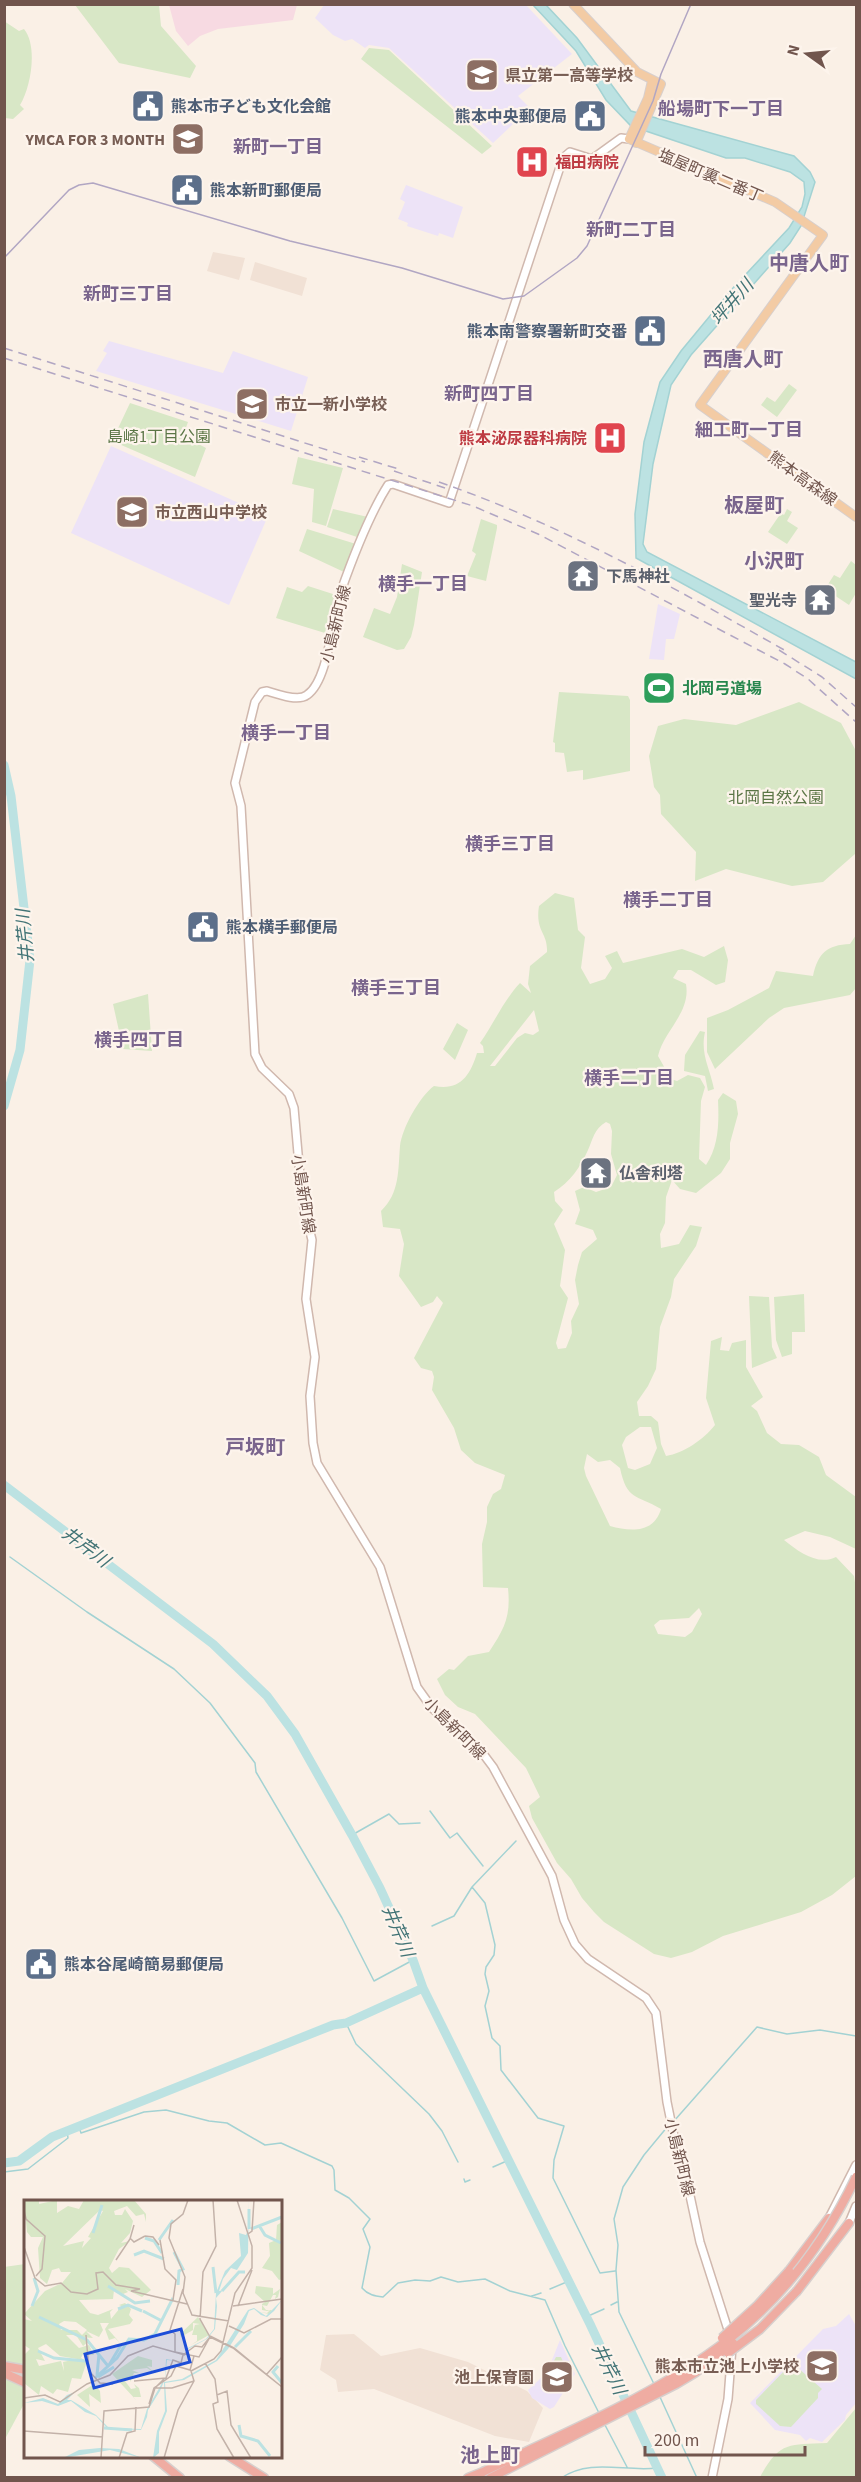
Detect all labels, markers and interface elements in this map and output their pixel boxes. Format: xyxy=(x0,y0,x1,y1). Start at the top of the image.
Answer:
north arrow xyxy=(777,24,837,84)
text: N xyxy=(781,42,805,58)
school or university icon: 県立第一高等学校 xyxy=(464,57,500,93)
place label: 県立第一高等学校 xyxy=(505,65,633,87)
public building icon: 熊本市子ども文化会館 xyxy=(130,88,166,124)
place label: 熊本市子ども文化会館 xyxy=(171,96,331,118)
district label: 船場町下一丁目 xyxy=(658,97,784,122)
public building icon: 熊本中央郵便局 xyxy=(572,98,608,134)
place label: 熊本中央郵便局 xyxy=(455,106,567,128)
school or university icon: YMCA FOR 3 MONTH xyxy=(170,121,206,157)
place label: YMCA FOR 3 MONTH xyxy=(24,129,165,151)
district label: 新町一丁目 xyxy=(233,135,323,160)
hospital icon: 福田病院 xyxy=(514,144,550,180)
street label: 塩屋町裏二番丁 xyxy=(655,144,766,208)
place label: 福田病院 xyxy=(555,152,619,174)
public building icon: 熊本新町郵便局 xyxy=(169,172,205,208)
place label: 熊本新町郵便局 xyxy=(210,180,322,202)
district label: 新町二丁目 xyxy=(586,218,676,243)
district label: 中唐人町 xyxy=(769,250,849,278)
water label: 坪井川 xyxy=(705,272,761,331)
district label: 新町三丁目 xyxy=(83,282,173,307)
public building icon: 熊本南警察署新町交番 xyxy=(632,313,668,349)
place label: 熊本南警察署新町交番 xyxy=(467,321,627,343)
district label: 西唐人町 xyxy=(703,346,783,374)
district label: 新町四丁目 xyxy=(444,382,534,407)
school or university icon: 市立一新小学校 xyxy=(234,386,270,422)
place label: 市立一新小学校 xyxy=(275,394,387,416)
district label: 細工町一丁目 xyxy=(695,418,803,443)
hospital icon: 熊本泌尿器科病院 xyxy=(592,420,628,456)
park label: 島崎1丁目公園 xyxy=(107,426,211,448)
place label: 熊本泌尿器科病院 xyxy=(459,428,587,450)
street label: 熊本高森線 xyxy=(764,446,841,511)
district label: 板屋町 xyxy=(724,492,784,520)
school or university icon: 市立西山中学校 xyxy=(114,494,150,530)
place label: 市立西山中学校 xyxy=(155,502,267,524)
district label: 小沢町 xyxy=(744,548,804,576)
temple icon: 下馬神社 xyxy=(565,558,601,594)
place label: 下馬神社 xyxy=(606,566,670,588)
district label: 横手一丁目 xyxy=(378,572,468,597)
temple icon: 聖光寺 xyxy=(802,582,838,618)
street label: 小島新町線 xyxy=(316,583,356,666)
place label: 聖光寺 xyxy=(749,590,797,612)
sports icon: 北岡弓道場 xyxy=(641,670,677,706)
place label: 北岡弓道場 xyxy=(682,678,762,700)
district label: 横手一丁目 xyxy=(241,721,331,746)
park label: 北岡自然公園 xyxy=(728,787,824,809)
district label: 横手三丁目 xyxy=(465,832,555,857)
district label: 横手二丁目 xyxy=(623,888,713,913)
water label: 井芹川 xyxy=(11,906,40,964)
public building icon: 熊本横手郵便局 xyxy=(185,909,221,945)
place label: 熊本横手郵便局 xyxy=(226,917,338,939)
district label: 横手三丁目 xyxy=(351,976,441,1001)
district label: 横手四丁目 xyxy=(94,1028,184,1053)
district label: 横手二丁目 xyxy=(584,1066,674,1091)
street label: 小島新町線 xyxy=(286,1153,320,1235)
temple icon: 仏舎利塔 xyxy=(578,1155,614,1191)
place label: 仏舎利塔 xyxy=(619,1163,683,1185)
district label: 戸坂町 xyxy=(225,1434,285,1462)
water label: 井芹川 xyxy=(57,1521,116,1575)
street label: 小島新町線 xyxy=(418,1693,490,1765)
water label: 井芹川 xyxy=(375,1901,420,1963)
public building icon: 熊本谷尾崎簡易郵便局 xyxy=(23,1946,59,1982)
place label: 熊本谷尾崎簡易郵便局 xyxy=(64,1954,224,1976)
street label: 小島新町線 xyxy=(659,2116,699,2199)
inset map xyxy=(24,2200,282,2458)
water label: 井芹川 xyxy=(585,2339,632,2401)
school or university icon: 熊本市立池上小学校 xyxy=(804,2348,840,2384)
place label: 熊本市立池上小学校 xyxy=(655,2356,799,2378)
school or university icon: 池上保育園 xyxy=(539,2359,575,2395)
place label: 池上保育園 xyxy=(454,2367,534,2389)
scale bar xyxy=(645,2419,806,2457)
text: 200 m xyxy=(654,2428,699,2453)
district label: 池上町 xyxy=(460,2442,520,2470)

